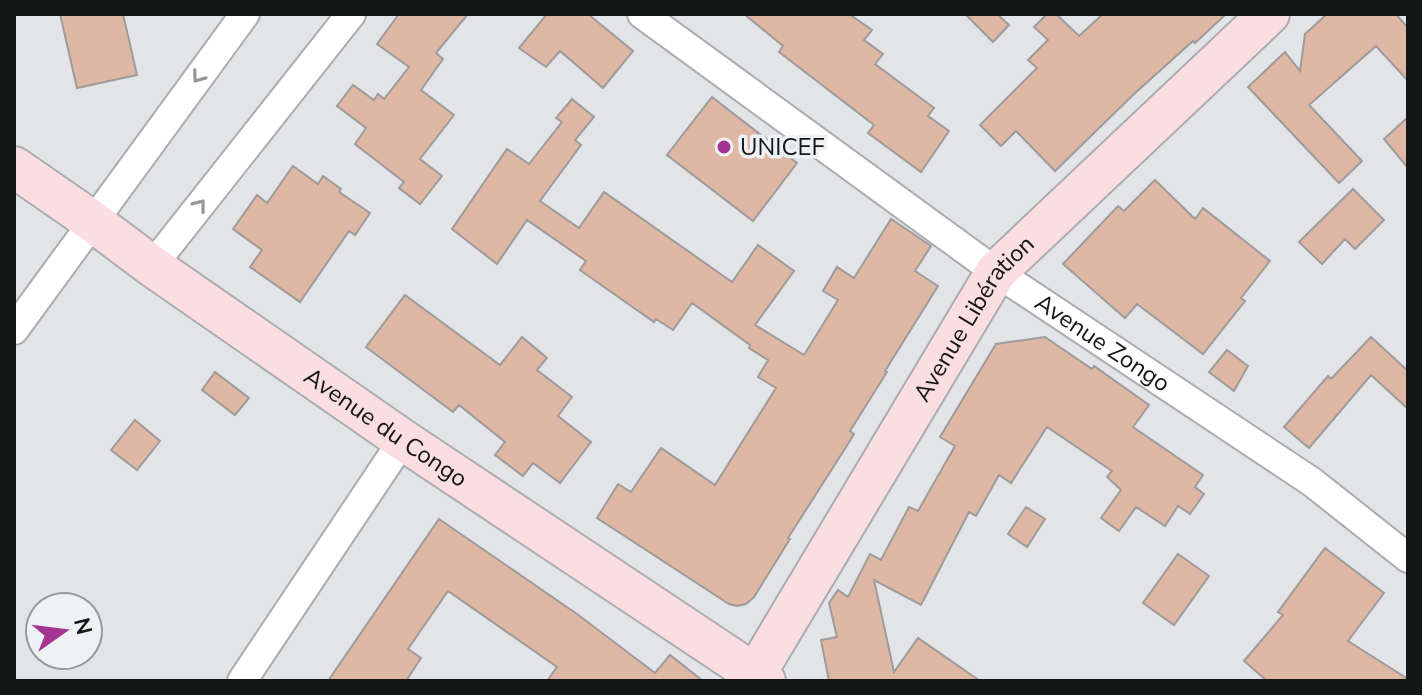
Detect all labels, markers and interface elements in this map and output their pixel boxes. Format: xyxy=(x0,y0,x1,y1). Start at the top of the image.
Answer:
one-way arrow xyxy=(194,68,208,83)
place label: UNICEF xyxy=(740,131,825,163)
marker: UNICEF xyxy=(715,138,733,156)
one-way arrow xyxy=(190,200,205,214)
street label: Avenue Libération xyxy=(906,228,1041,408)
street label: Avenue Zongo xyxy=(1029,286,1176,399)
street label: Avenue du Congo xyxy=(298,360,474,495)
north arrow xyxy=(24,591,104,671)
text: N xyxy=(66,615,99,638)

